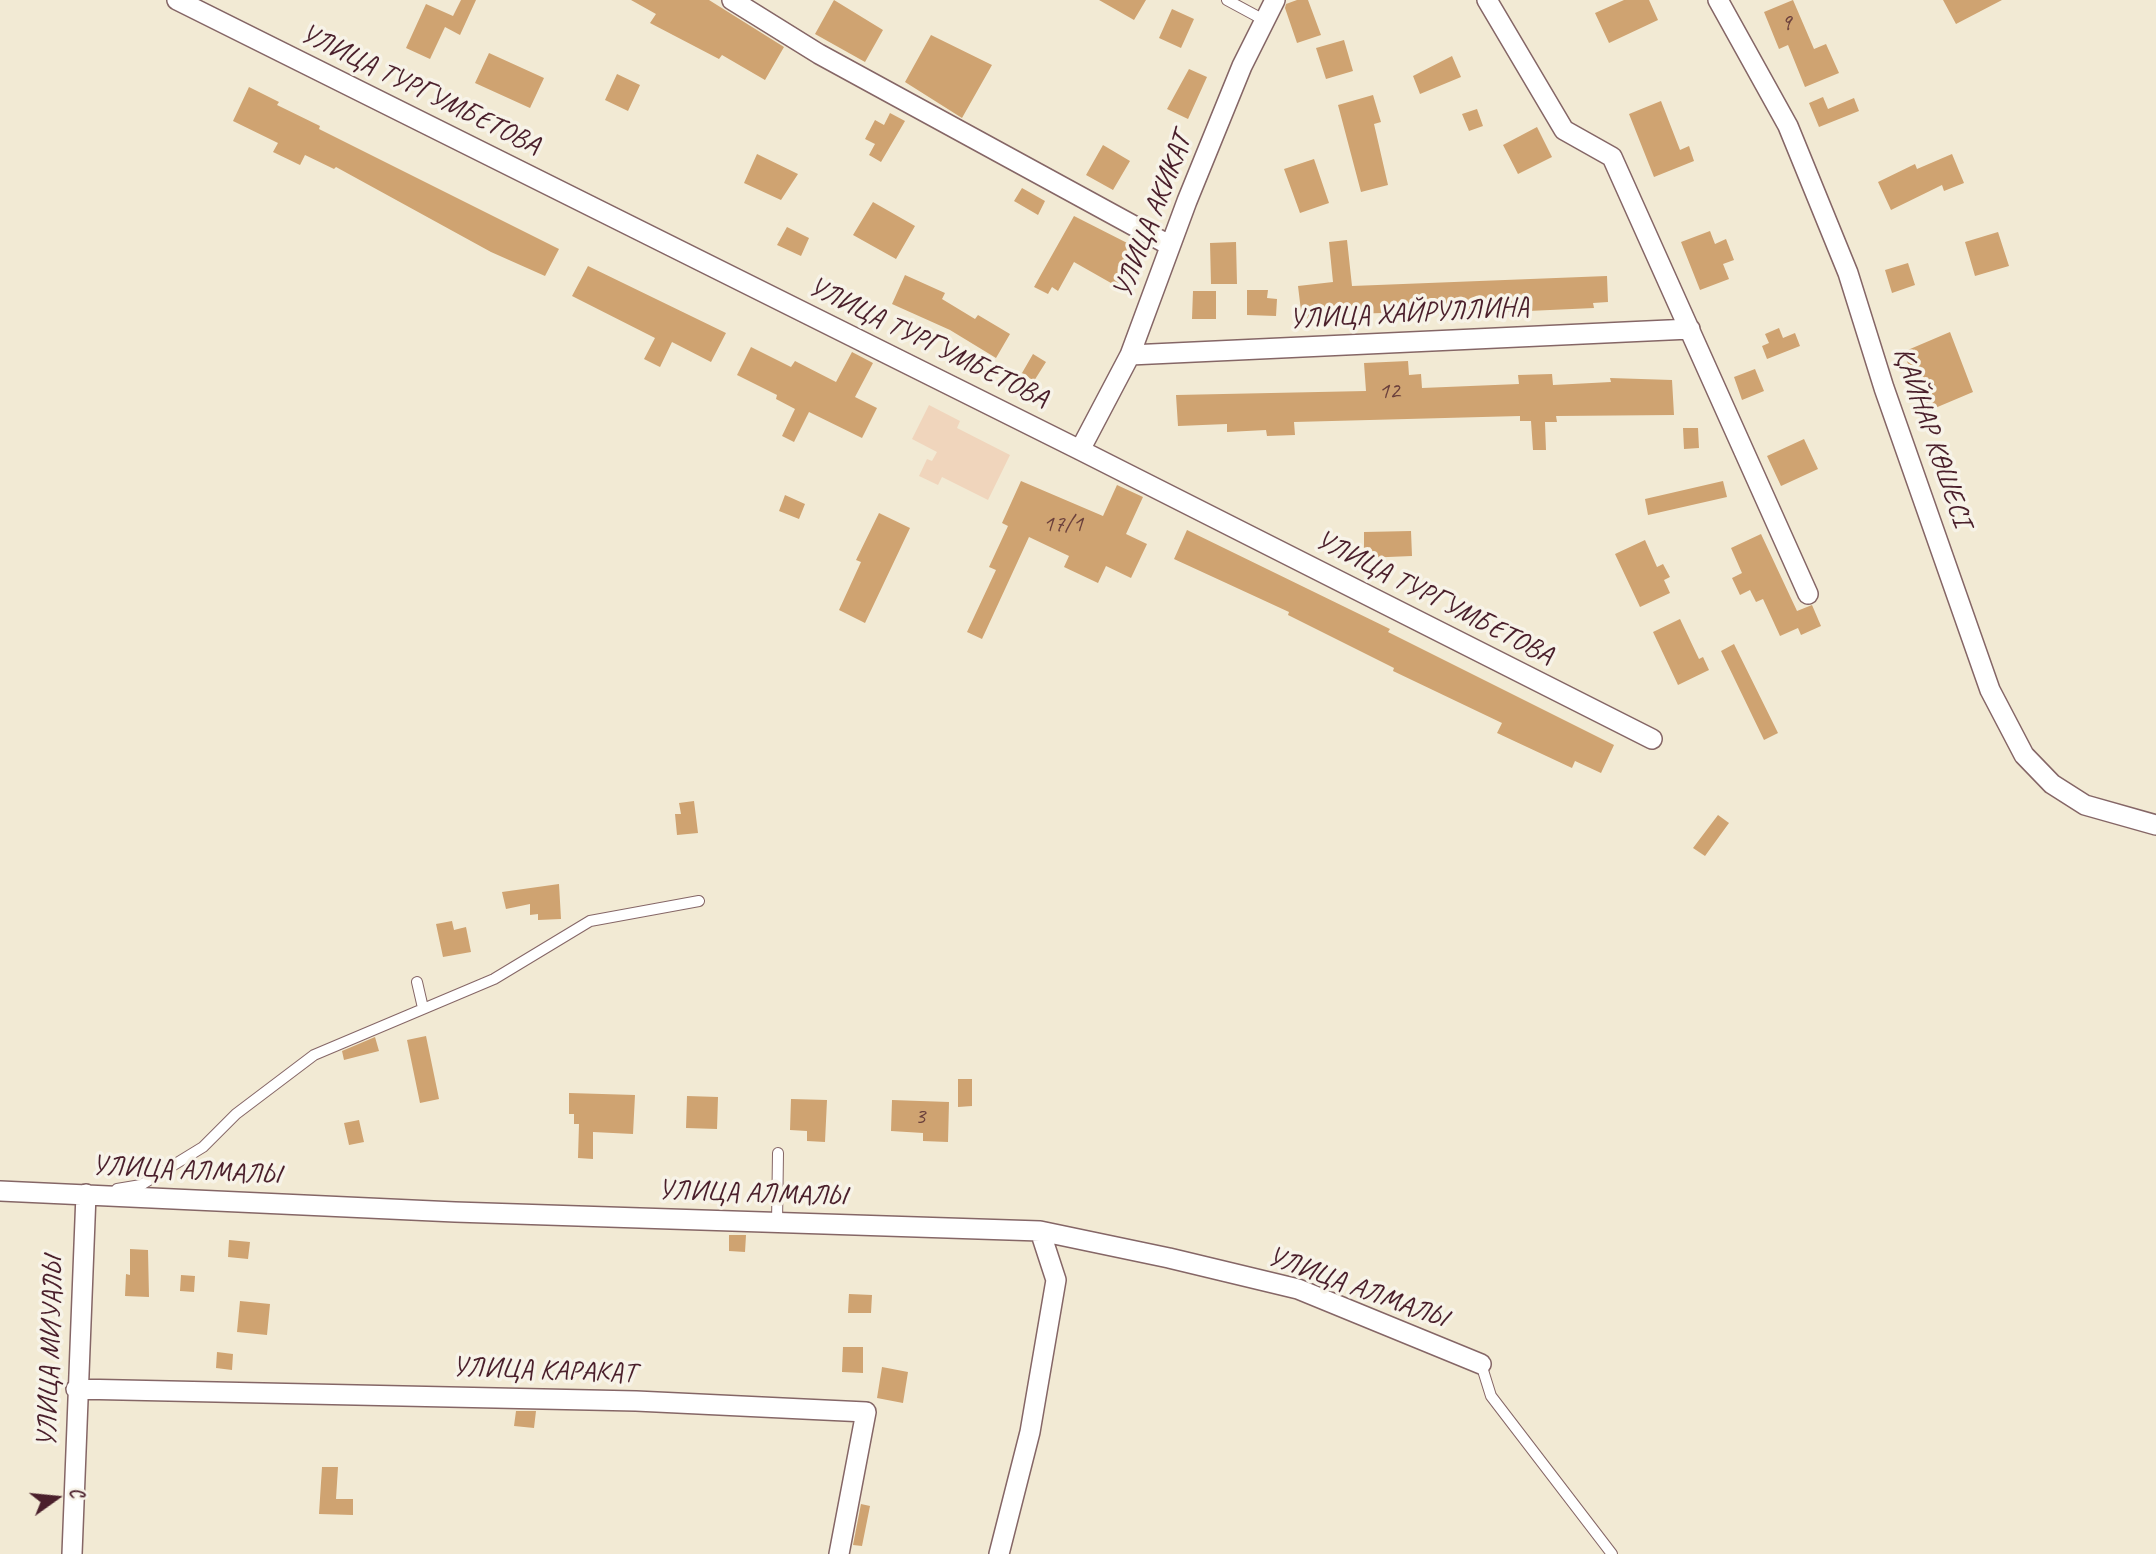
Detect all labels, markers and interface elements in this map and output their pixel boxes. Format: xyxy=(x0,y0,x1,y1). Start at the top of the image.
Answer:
house number: 9 xyxy=(1781,10,1791,38)
street label: УЛИЦА ТУРГУМБЕТОВА xyxy=(295,17,545,163)
street label: УЛИЦА АКИКАТ xyxy=(1106,129,1200,303)
street label: УЛИЦА ТУРГУМБЕТОВА xyxy=(803,270,1053,416)
street label: УЛИЦА ХАЙРУЛЛИНА xyxy=(1288,291,1530,337)
street label: ҚАЙНАР КӨШЕСІ xyxy=(1886,343,1978,531)
house number: 12 xyxy=(1378,378,1400,406)
house number: 17/1 xyxy=(1043,511,1083,539)
street label: УЛИЦА ТУРГУМБЕТОВА xyxy=(1309,523,1559,673)
house number: 3 xyxy=(915,1103,925,1131)
street label: УЛИЦА АЛМАЛЫ xyxy=(91,1149,281,1193)
street label: УЛИЦА АЛМАЛЫ xyxy=(657,1174,847,1214)
street label: УЛИЦА АЛМАЛЫ xyxy=(1263,1240,1451,1336)
street label: УЛИЦА МИУАЛЫ xyxy=(31,1256,71,1448)
street label: УЛИЦА КАРАКАТ xyxy=(452,1351,636,1391)
north arrow xyxy=(21,1463,91,1533)
text: С xyxy=(63,1485,89,1500)

